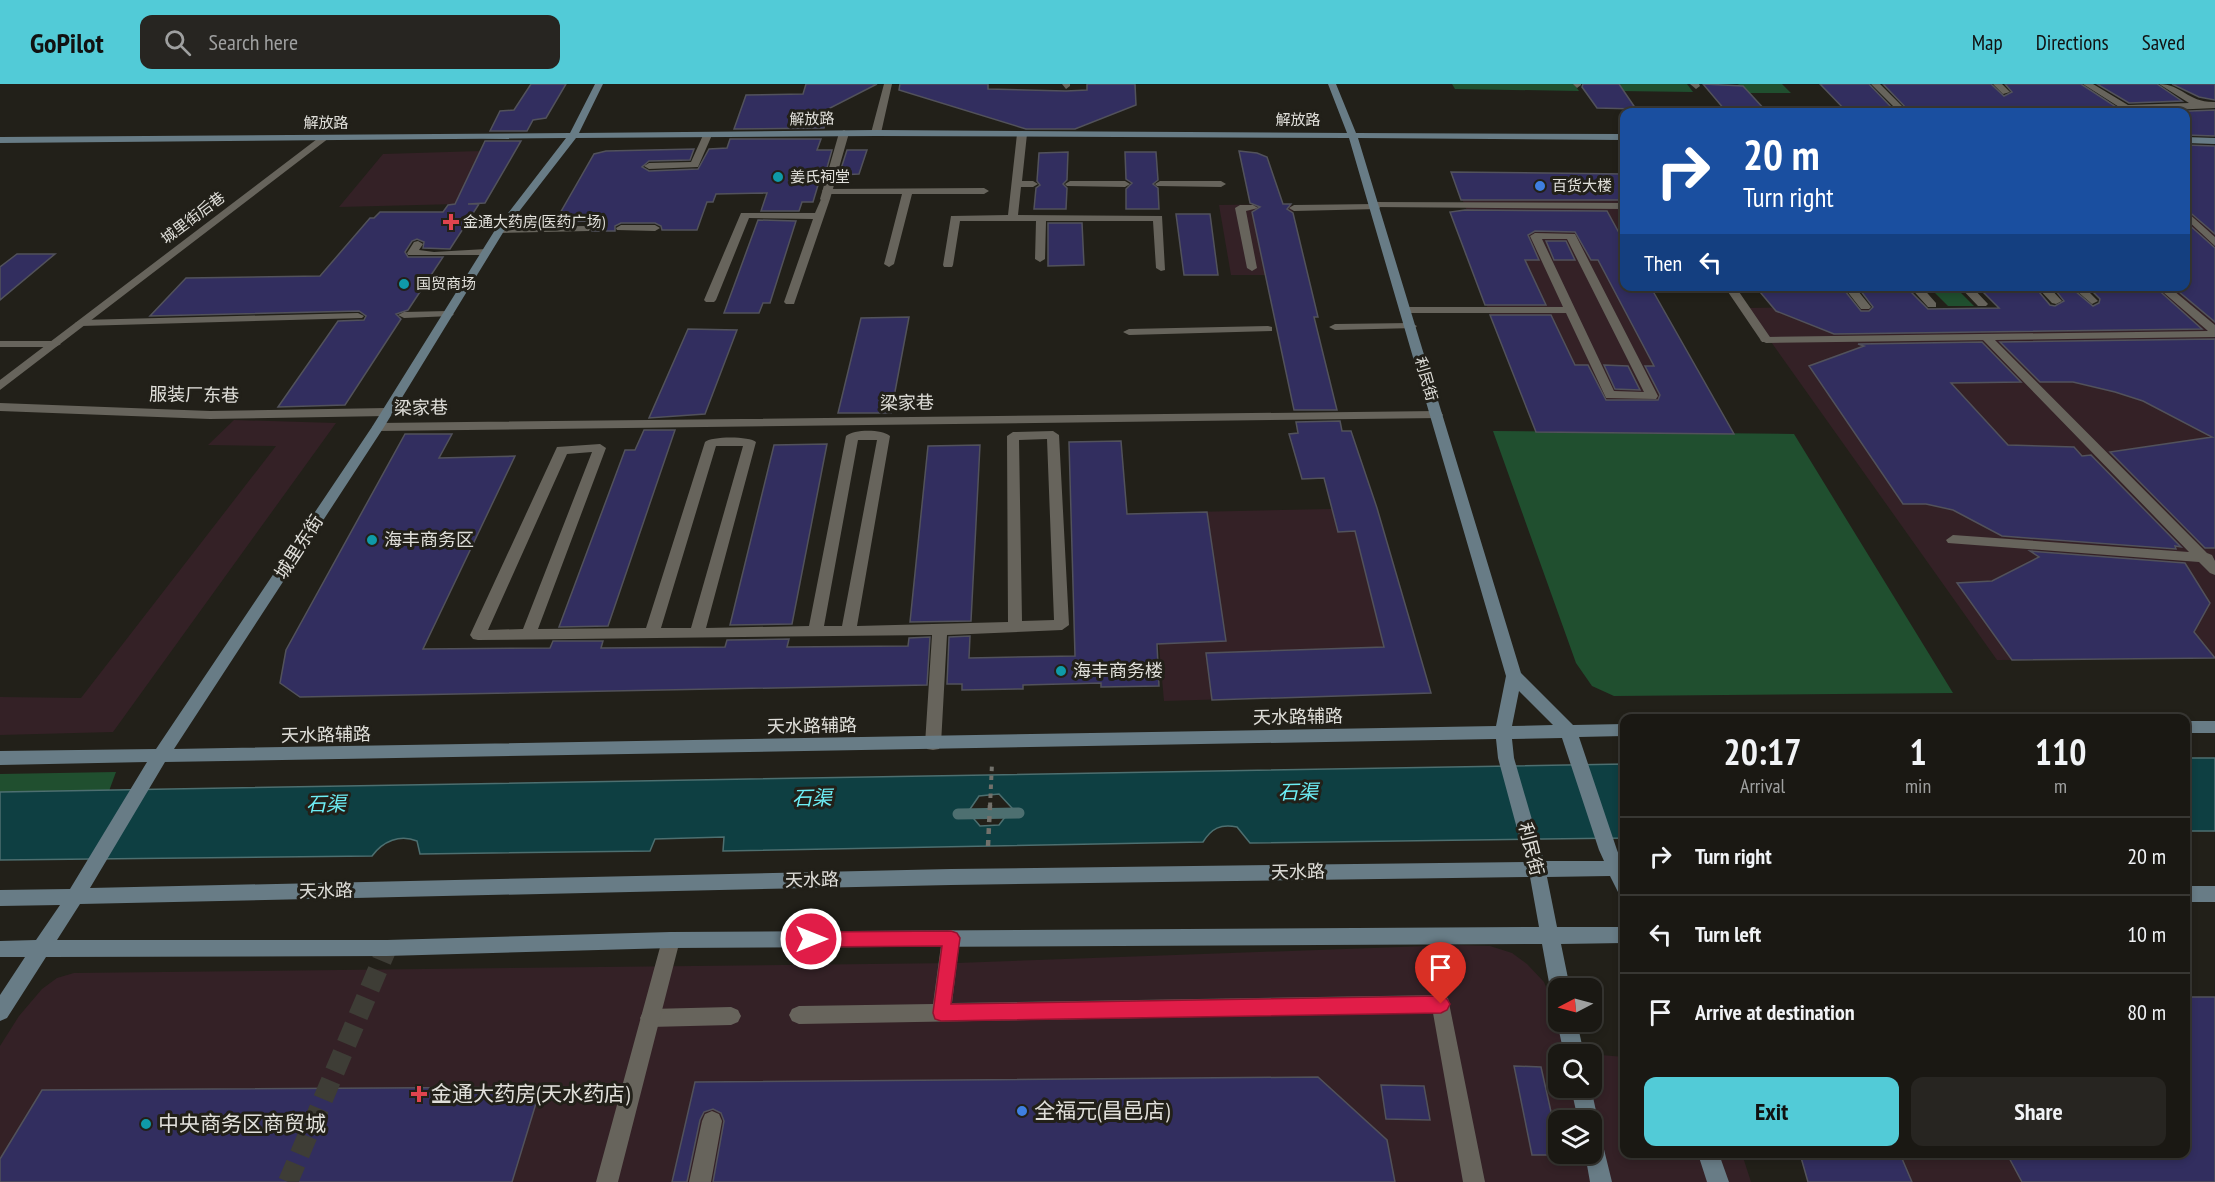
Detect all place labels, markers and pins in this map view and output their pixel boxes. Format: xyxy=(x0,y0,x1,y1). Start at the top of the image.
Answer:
place label: 姜氏祠堂 xyxy=(790,167,850,186)
marker: 姜氏祠堂 xyxy=(771,170,785,184)
place label: 百货大楼 xyxy=(1552,176,1612,195)
marker: 百货大楼 xyxy=(1533,179,1547,193)
place label: 金通大药房(医药广场) xyxy=(463,212,605,231)
marker: 金通大药房(医药广场) xyxy=(444,215,458,229)
place label: 国贸商场 xyxy=(416,274,476,293)
marker: 国贸商场 xyxy=(397,277,411,291)
place label: 海丰商务区 xyxy=(384,528,474,551)
marker: 海丰商务区 xyxy=(365,533,379,547)
place label: 海丰商务楼 xyxy=(1073,659,1163,682)
marker: 海丰商务楼 xyxy=(1054,664,1068,678)
pin xyxy=(1415,942,1466,1004)
place label: 金通大药房(天水药店) xyxy=(431,1080,630,1107)
marker: 金通大药房(天水药店) xyxy=(412,1087,426,1101)
place label: 全福元(昌邑店) xyxy=(1034,1097,1170,1124)
marker: 全福元(昌邑店) xyxy=(1015,1104,1029,1118)
place label: 中央商务区商贸城 xyxy=(158,1110,326,1137)
marker: 中央商务区商贸城 xyxy=(139,1117,153,1131)

